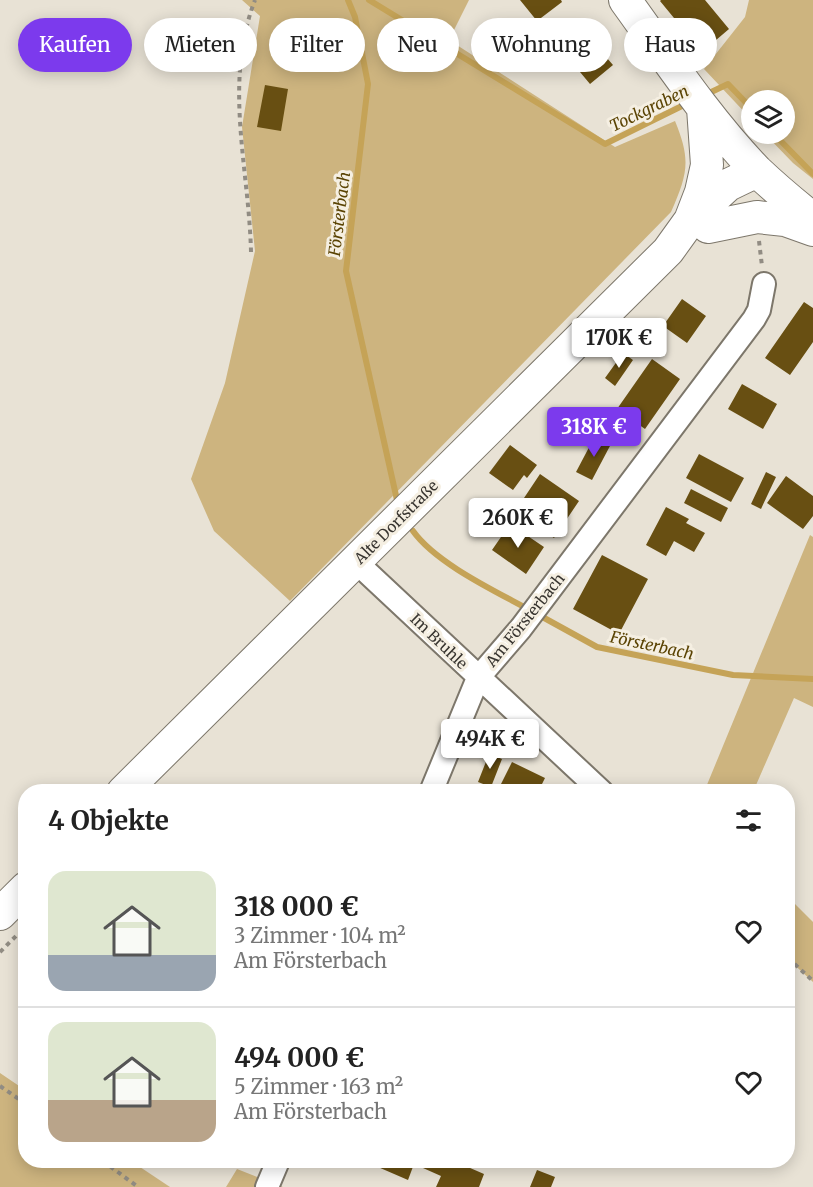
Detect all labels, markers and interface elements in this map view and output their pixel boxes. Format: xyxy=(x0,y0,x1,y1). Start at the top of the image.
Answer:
chip: Kaufen xyxy=(18,18,132,72)
chip: Mieten xyxy=(144,18,257,72)
chip: Filter xyxy=(269,18,365,72)
chip: Neu xyxy=(377,18,459,72)
chip: Wohnung xyxy=(471,18,612,72)
chip: Haus xyxy=(624,18,717,72)
water label: Tockgraben xyxy=(606,80,692,136)
map controls xyxy=(741,90,795,144)
button: layers xyxy=(741,90,795,144)
water label: Försterbach xyxy=(324,171,354,258)
pin: 170K € xyxy=(570,318,668,369)
text: 170K € xyxy=(586,325,652,350)
pin: 318K € xyxy=(545,407,643,458)
text: 318K € xyxy=(561,414,627,439)
street label: Alte Dorfstraße xyxy=(349,476,442,569)
pin: 260K € xyxy=(469,498,567,549)
text: 260K € xyxy=(483,505,553,530)
street label: Am Försterbach xyxy=(481,569,569,671)
street label: Im Bruhle xyxy=(406,609,472,673)
water label: Försterbach xyxy=(607,626,696,664)
pin: 494K € xyxy=(441,719,539,770)
text: 494K € xyxy=(455,726,525,751)
text: 4 Objekte xyxy=(48,804,169,837)
icon: filters xyxy=(732,804,765,837)
text: 318 000 € xyxy=(234,890,359,923)
icon: home xyxy=(96,895,168,967)
icon: heart xyxy=(732,915,765,948)
text: 3 Zimmer · 104 m² xyxy=(234,923,406,948)
text: Am Försterbach xyxy=(234,948,387,973)
text: 494 000 € xyxy=(234,1041,364,1074)
icon: home xyxy=(96,1046,168,1118)
icon: heart xyxy=(732,1066,765,1099)
text: 5 Zimmer · 163 m² xyxy=(234,1074,403,1099)
text: Am Försterbach xyxy=(234,1099,387,1124)

